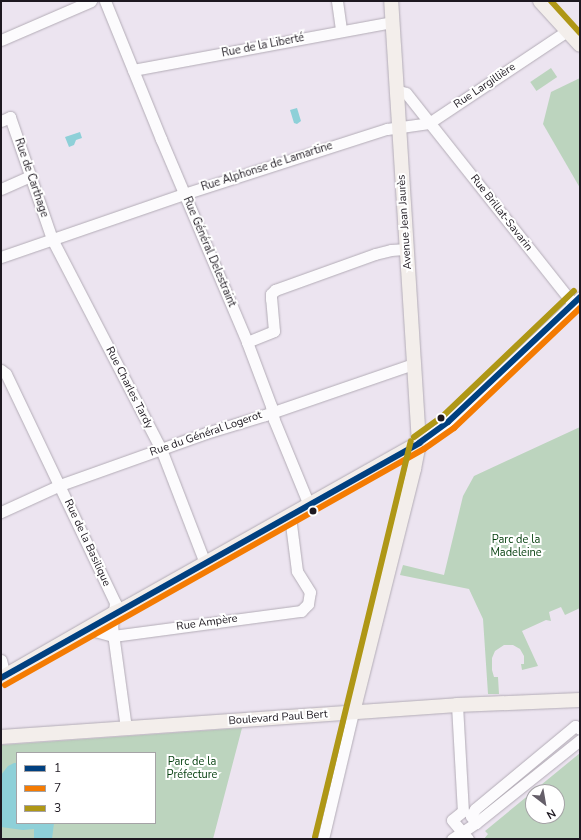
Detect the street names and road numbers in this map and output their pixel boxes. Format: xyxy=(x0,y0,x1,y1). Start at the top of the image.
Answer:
street label: Rue de la Liberté xyxy=(221,32,305,60)
street label: Rue Largillière xyxy=(452,61,518,111)
street label: Rue de Carthage xyxy=(11,137,51,219)
street label: Rue Alphonse de Lamartine xyxy=(200,140,334,194)
street label: Rue Brillat-Savarin xyxy=(467,172,535,254)
street label: Avenue Jean Jaurès xyxy=(395,174,415,270)
street label: Rue Général Delestraint xyxy=(180,195,238,309)
street label: Rue Charles Tardy xyxy=(103,345,155,431)
street label: Rue du Général Logerot xyxy=(148,409,264,459)
street label: Rue de la Basilique xyxy=(61,497,113,589)
street label: Rue Ampère xyxy=(176,612,238,634)
street label: Boulevard Paul Bert xyxy=(228,708,328,728)

